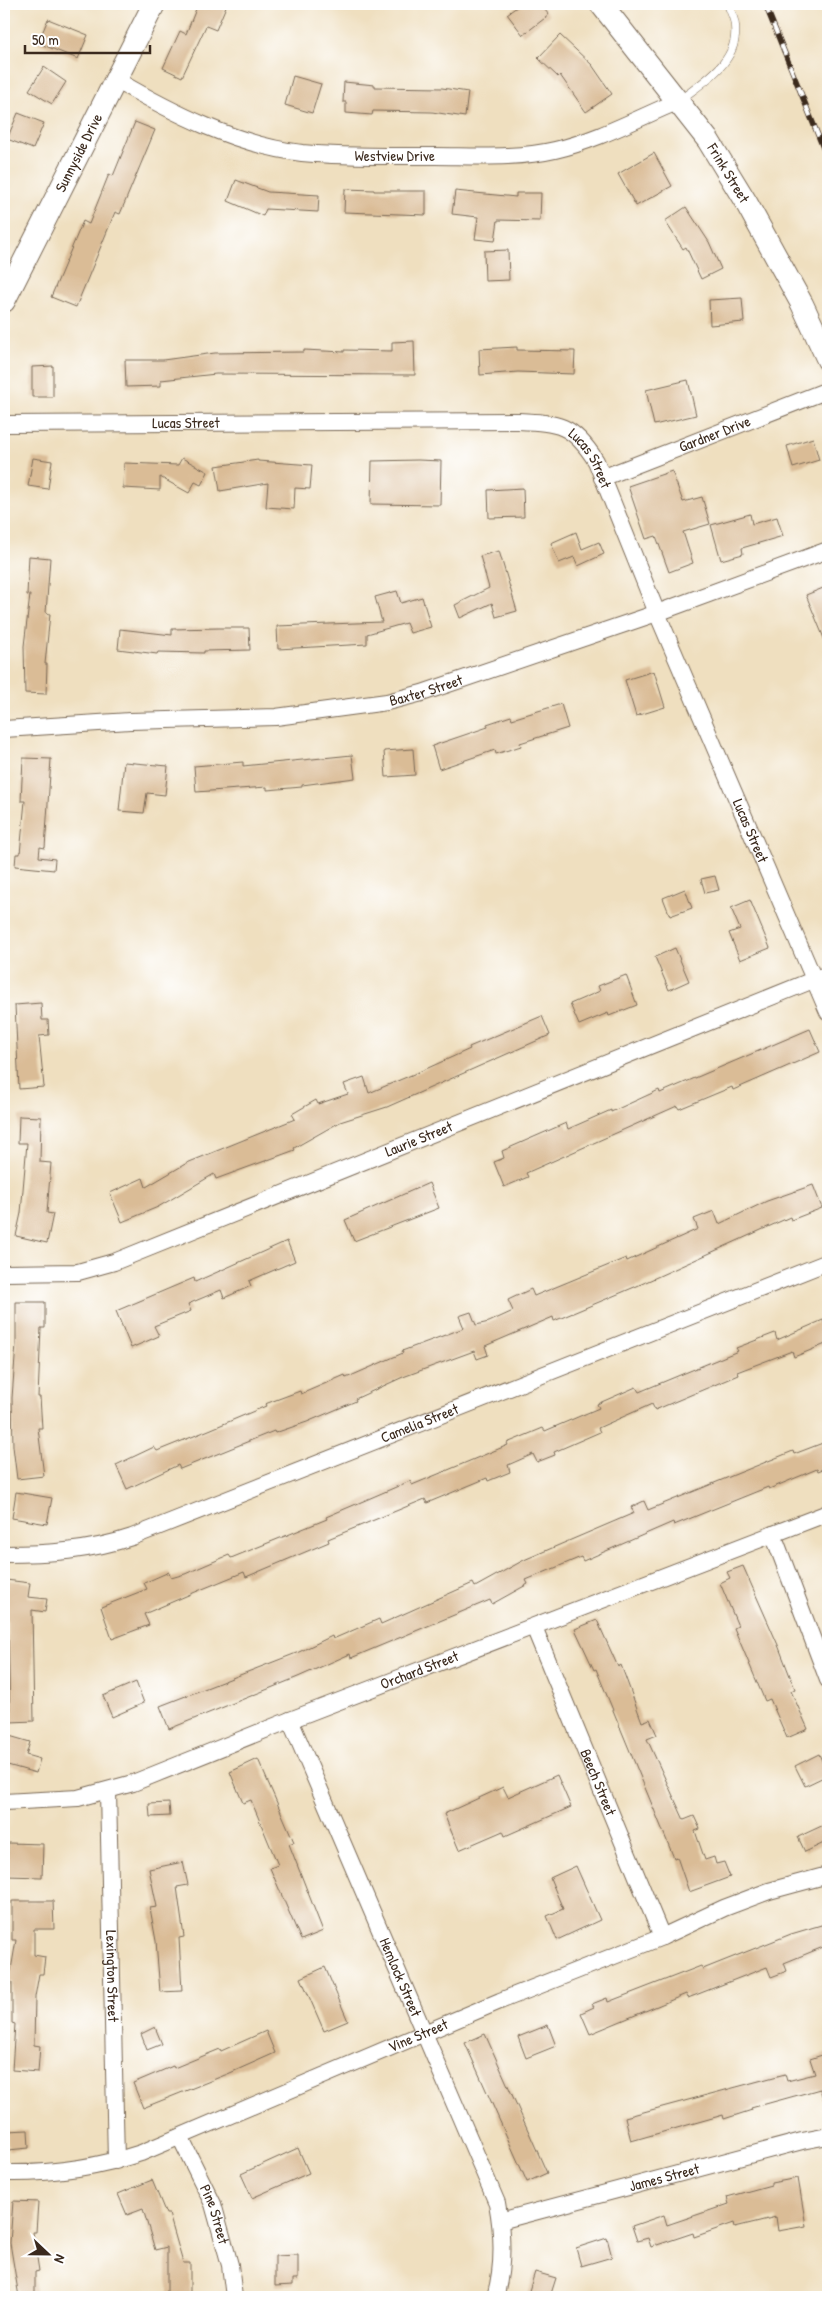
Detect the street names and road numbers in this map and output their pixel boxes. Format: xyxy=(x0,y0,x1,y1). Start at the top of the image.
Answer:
street label: Sunnyside Drive xyxy=(50,110,107,196)
street label: Frink Street xyxy=(702,138,755,207)
street label: Westview Drive xyxy=(354,145,435,166)
street label: Gardner Drive xyxy=(676,410,753,457)
street label: Lucas Street xyxy=(152,412,221,433)
street label: Lucas Street xyxy=(564,423,617,492)
street label: Baxter Street xyxy=(387,669,466,711)
street label: Lucas Street xyxy=(728,795,774,866)
street label: Laurie Street xyxy=(382,1115,456,1162)
street label: Camelia Street xyxy=(377,1398,462,1448)
street label: Orchard Street xyxy=(377,1645,462,1694)
street label: Beech Street xyxy=(575,1746,622,1819)
street label: Lexington Street xyxy=(101,1930,124,2023)
street label: Hemlock Street xyxy=(375,1935,427,2021)
street label: Vine Street xyxy=(385,2013,452,2057)
street label: James Street xyxy=(627,2157,702,2196)
street label: Pine Street xyxy=(195,2181,235,2247)

